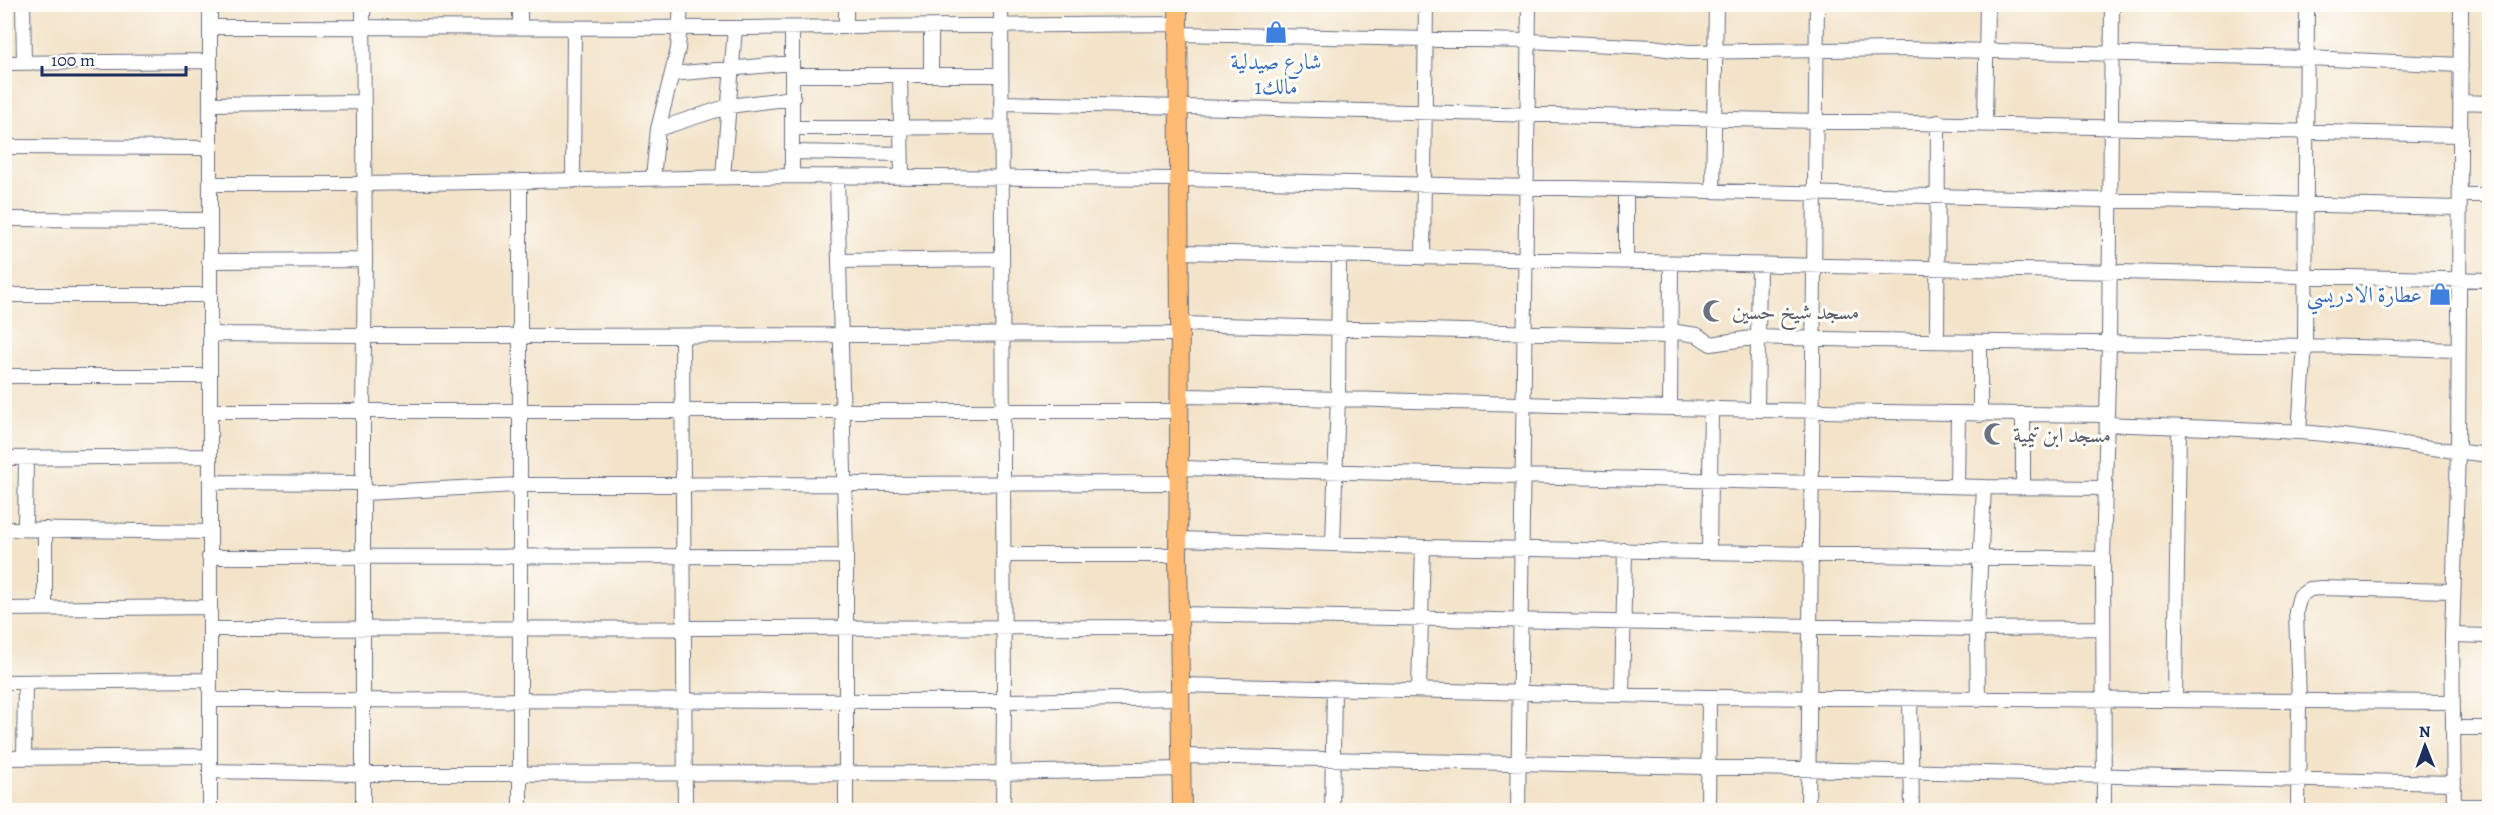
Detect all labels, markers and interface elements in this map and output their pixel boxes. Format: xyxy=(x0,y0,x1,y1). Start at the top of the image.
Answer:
shop icon: شارع صيدلية مالك1 xyxy=(1263,19,1289,45)
scale bar xyxy=(42,39,186,77)
place label: شارع صيدلية مالك1 xyxy=(1230,47,1322,102)
text: 100 m xyxy=(51,48,95,72)
place label: عطارة الادريسي xyxy=(2306,280,2422,315)
shop icon: عطارة الادريسي xyxy=(2427,281,2453,307)
place label: مسجد شيخ حسين xyxy=(1732,297,1859,331)
mosque icon: مسجد شيخ حسين xyxy=(1701,298,1727,324)
place label: مسجد ابن تيمية xyxy=(2013,420,2111,450)
mosque icon: مسجد ابن تيمية xyxy=(1982,421,2008,447)
north arrow xyxy=(2395,716,2455,776)
text: N xyxy=(2419,721,2431,743)

